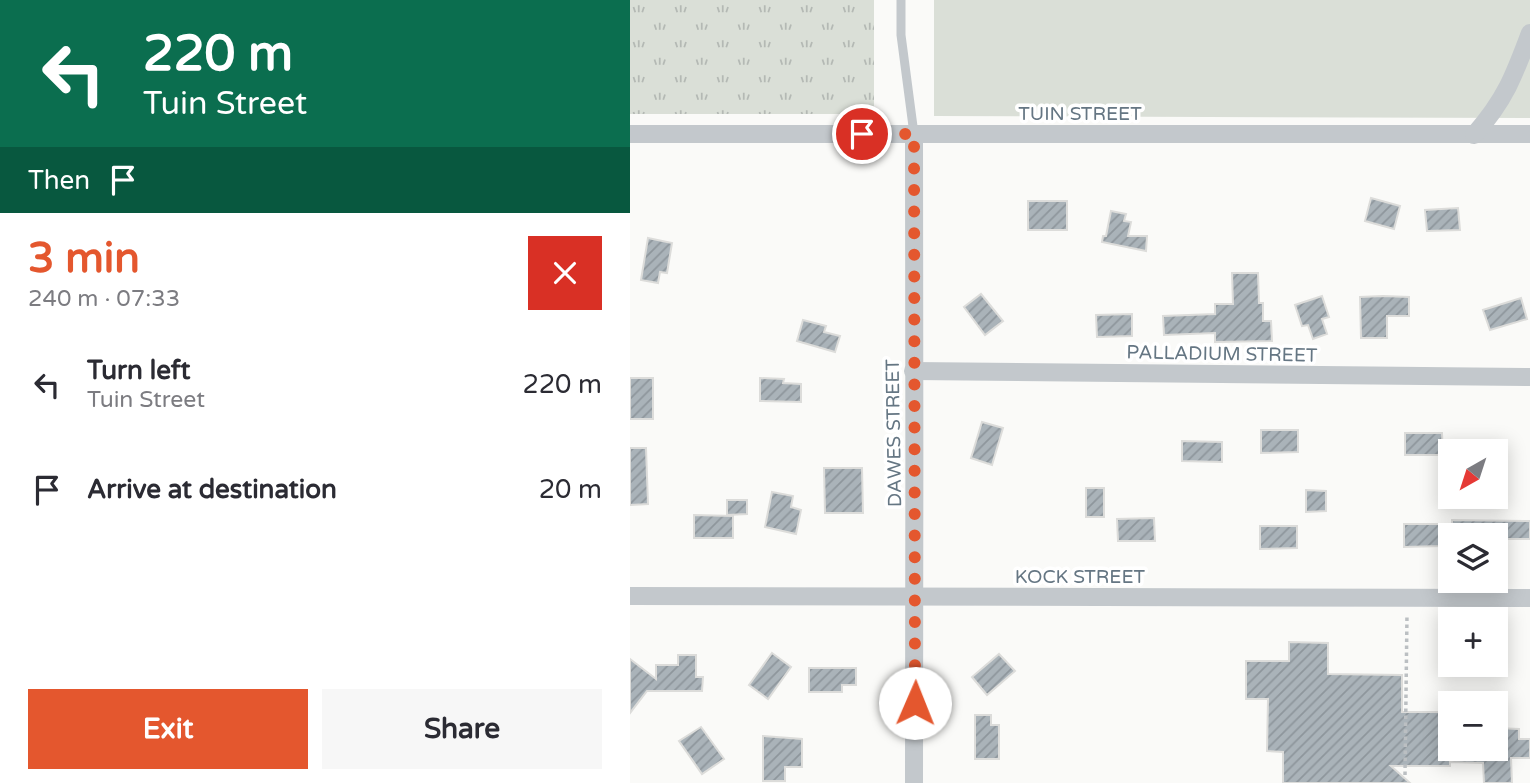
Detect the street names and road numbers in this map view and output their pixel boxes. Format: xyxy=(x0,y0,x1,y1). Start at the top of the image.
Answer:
street label: TUIN STREET xyxy=(1018,103,1142,125)
street label: PALLADIUM STREET xyxy=(1126,341,1318,367)
street label: DAWES STREET xyxy=(882,358,906,507)
street label: KOCK STREET xyxy=(1015,566,1146,588)

